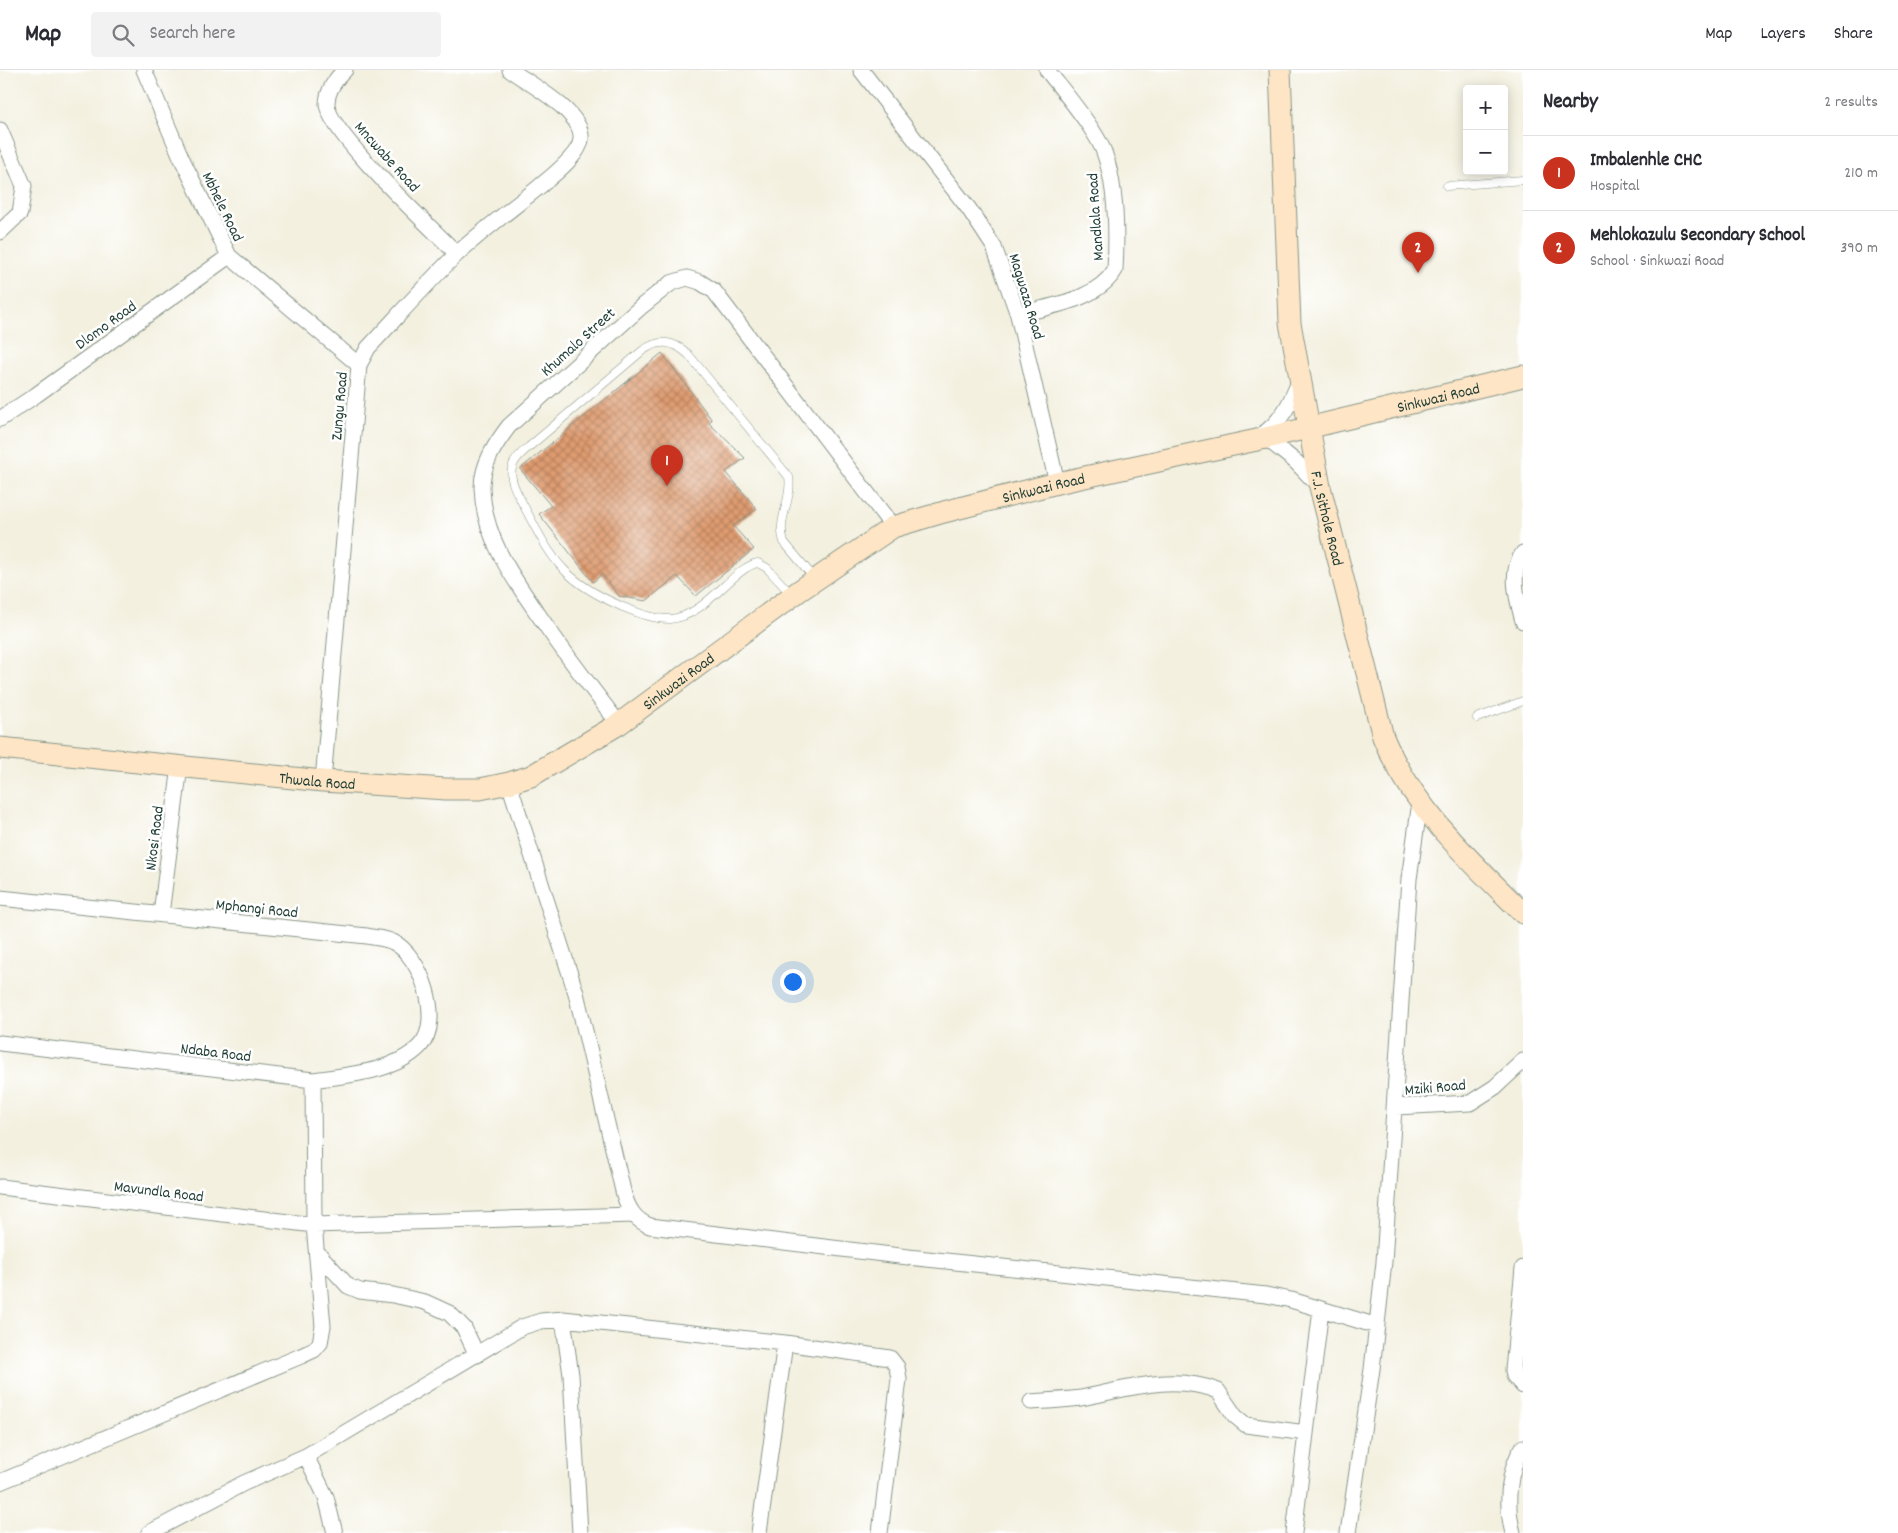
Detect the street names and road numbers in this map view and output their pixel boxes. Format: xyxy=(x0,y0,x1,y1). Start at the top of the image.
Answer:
street label: Mncwabe Road xyxy=(348,117,424,198)
street label: Mbhele Road xyxy=(195,168,249,246)
street label: Mandlala Road xyxy=(1082,172,1111,262)
street label: Magwaza Road xyxy=(1002,251,1050,343)
street label: Dlomo Road xyxy=(71,296,142,356)
street label: Khumalo Street xyxy=(536,303,621,383)
street label: Zungu Road xyxy=(326,371,355,442)
street label: Sinkwazi Road xyxy=(1395,378,1482,420)
street label: Sinkwazi Road xyxy=(1000,468,1087,511)
street label: F.J. Sithole Road xyxy=(1303,469,1348,568)
street label: Sinkwazi Road xyxy=(639,648,720,717)
street label: Thwala Road xyxy=(278,768,356,797)
street label: Nkosi Road xyxy=(140,805,171,872)
street label: Mphangi Road xyxy=(215,894,299,925)
street label: Ndaba Road xyxy=(179,1038,252,1069)
street label: Mziki Road xyxy=(1404,1074,1467,1103)
street label: Mavundla Road xyxy=(113,1176,205,1209)

